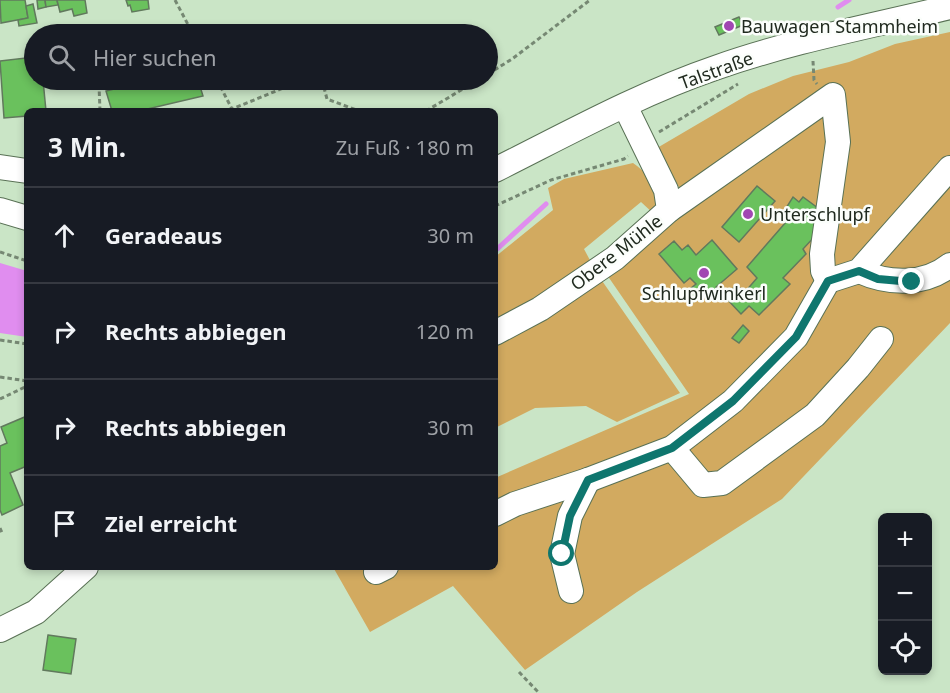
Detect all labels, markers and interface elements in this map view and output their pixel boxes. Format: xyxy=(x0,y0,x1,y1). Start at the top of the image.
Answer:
place label: Bauwagen Stammheim xyxy=(741,14,938,38)
marker: Bauwagen Stammheim xyxy=(722,19,736,33)
search box xyxy=(24,24,498,90)
icon: search xyxy=(45,41,78,74)
text: Hier suchen xyxy=(93,42,217,72)
street label: Talstraße xyxy=(676,46,756,94)
text: 3 Min. xyxy=(48,129,126,165)
text: Zu Fuß · 180 m xyxy=(336,134,474,161)
place label: Unterschlupf xyxy=(760,202,871,226)
marker: Unterschlupf xyxy=(741,207,755,221)
street label: Obere Mühle xyxy=(565,209,667,295)
icon: ahead xyxy=(48,219,81,252)
text: Geradeaus xyxy=(105,220,222,250)
text: 30 m xyxy=(427,222,474,249)
marker: Schlupfwinkerl xyxy=(697,266,711,280)
route end xyxy=(898,268,924,294)
place label: Schlupfwinkerl xyxy=(642,281,766,305)
icon: right xyxy=(48,315,81,348)
text: Rechts abbiegen xyxy=(105,316,287,346)
text: 120 m xyxy=(416,318,474,345)
icon: right xyxy=(48,411,81,444)
text: Rechts abbiegen xyxy=(105,412,287,442)
text: 30 m xyxy=(427,414,474,441)
icon: arrive xyxy=(48,507,81,540)
text: Ziel erreicht xyxy=(105,508,237,538)
map controls xyxy=(878,513,932,675)
button: + xyxy=(878,513,932,567)
route start xyxy=(548,540,574,566)
button: − xyxy=(878,567,932,621)
button: locate xyxy=(878,621,932,675)

